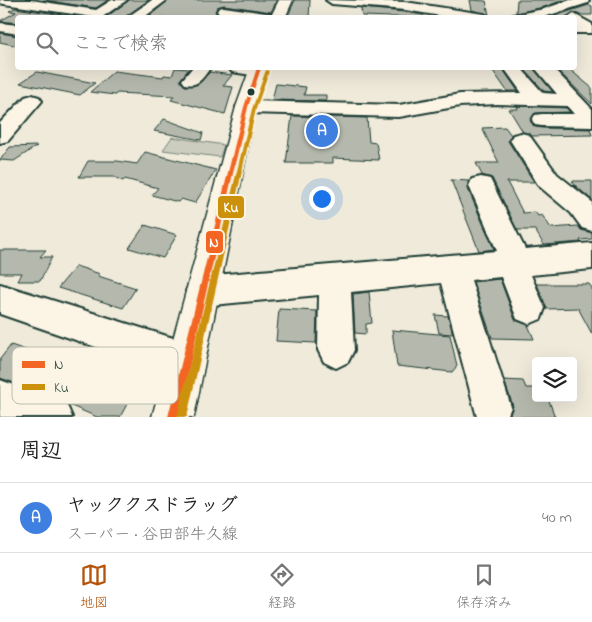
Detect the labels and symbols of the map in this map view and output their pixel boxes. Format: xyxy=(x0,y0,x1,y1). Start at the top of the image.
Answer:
unlabelled marker xyxy=(246,87,256,97)
pin: A xyxy=(306,112,338,150)
your location xyxy=(309,186,335,212)
line badge: Ku xyxy=(217,195,245,219)
text: Ku xyxy=(224,198,238,219)
line badge: N xyxy=(205,230,224,254)
text: N xyxy=(209,233,219,254)
legend xyxy=(12,347,178,404)
text: N xyxy=(54,355,63,376)
text: Ku xyxy=(54,378,69,399)

